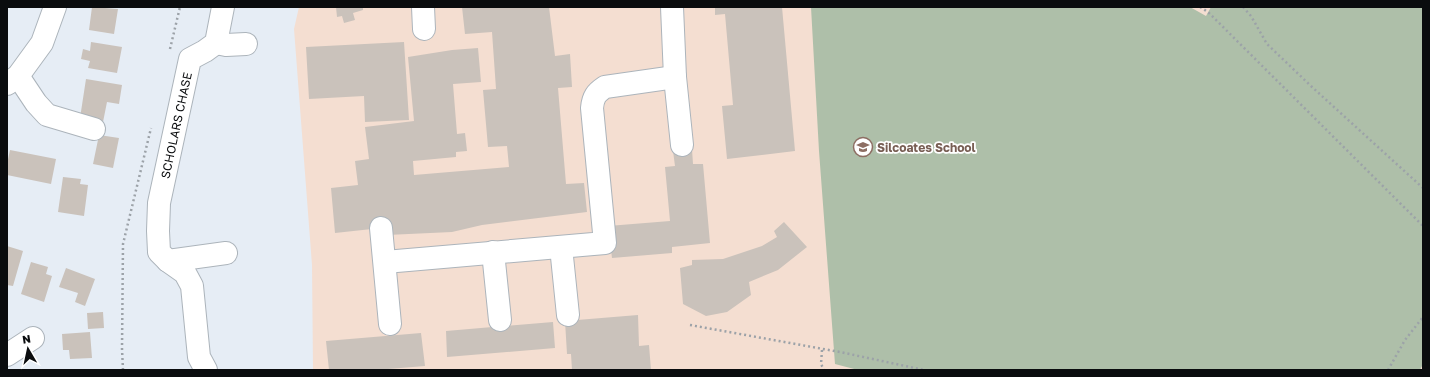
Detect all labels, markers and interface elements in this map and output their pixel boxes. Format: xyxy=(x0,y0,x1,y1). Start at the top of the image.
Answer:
street label: SCHOLARS CHASE xyxy=(157,71,194,180)
school or university icon: Silcoates School xyxy=(852,136,874,158)
place label: Silcoates School xyxy=(877,140,976,155)
north arrow xyxy=(8,329,48,369)
text: N xyxy=(21,332,32,346)

